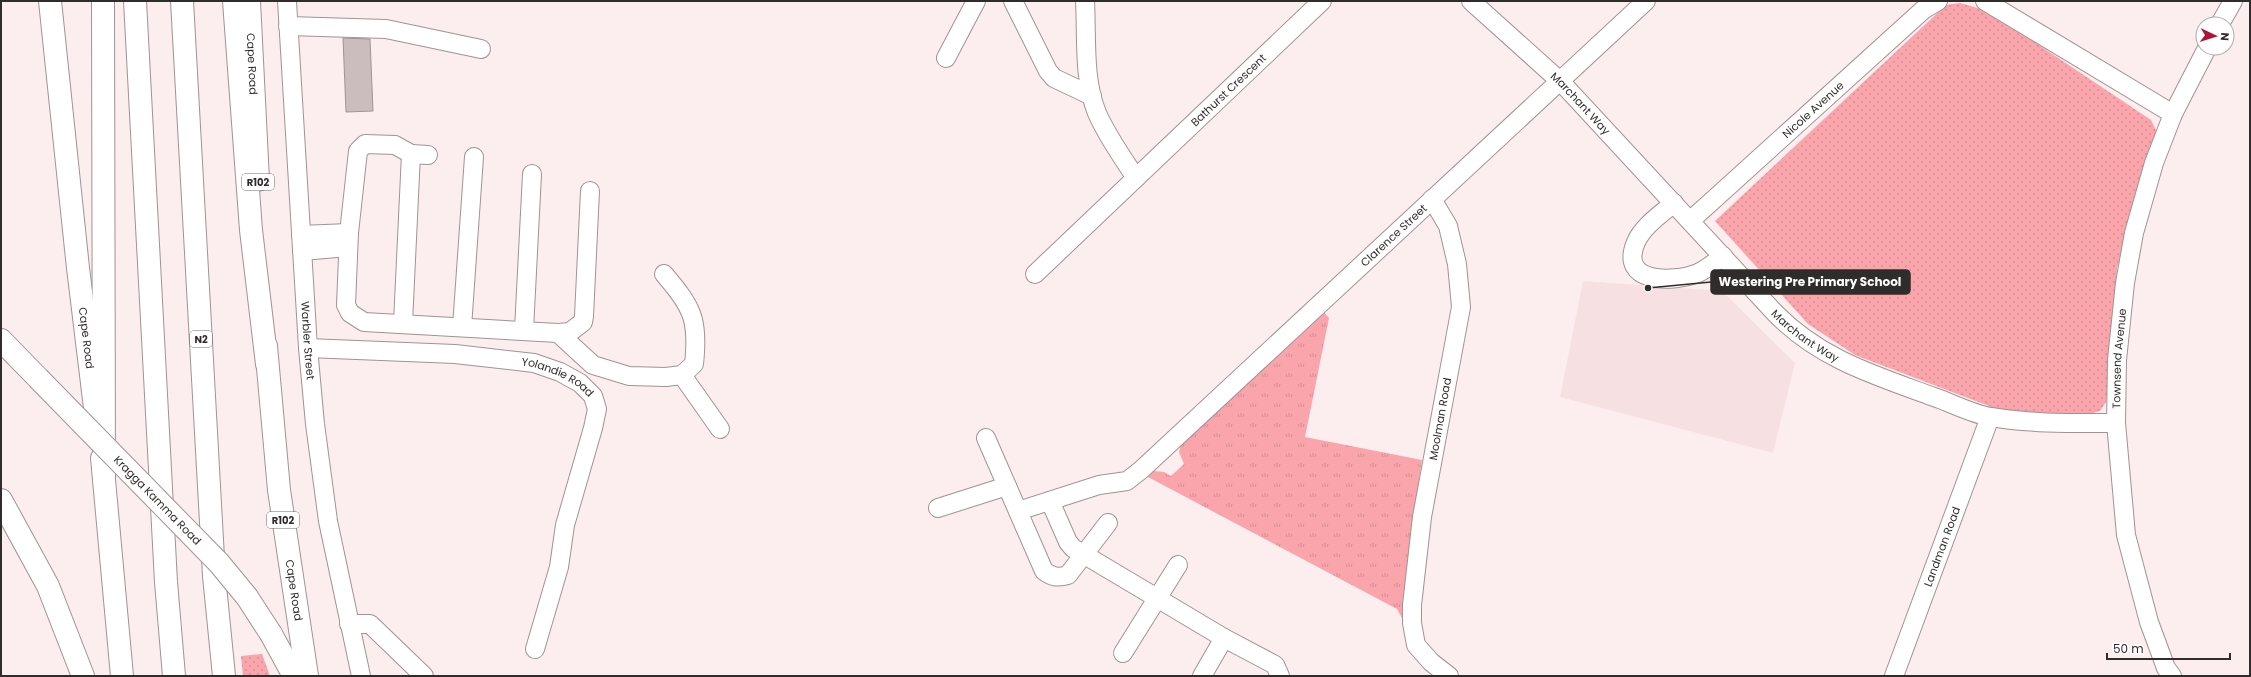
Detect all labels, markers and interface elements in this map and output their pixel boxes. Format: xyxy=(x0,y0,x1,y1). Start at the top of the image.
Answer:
north arrow xyxy=(2195,16,2235,56)
text: N xyxy=(2217,32,2233,41)
street label: Cape Road xyxy=(243,33,262,95)
street label: Bathurst Crescent xyxy=(1187,50,1270,130)
street label: Marchant Way xyxy=(1547,68,1614,139)
street label: Nicole Avenue xyxy=(1779,77,1847,142)
road number: R102 xyxy=(242,174,274,190)
street label: Clarence Street xyxy=(1357,200,1430,270)
callout: Westering Pre Primary School xyxy=(1711,270,1910,294)
text: Westering Pre Primary School xyxy=(1719,273,1901,290)
street label: Warbler Street xyxy=(297,301,319,380)
street label: Cape Road xyxy=(75,306,98,370)
street label: Marchant Way xyxy=(1768,306,1843,366)
street label: Townsend Avenue xyxy=(2108,308,2130,409)
road number: N2 xyxy=(190,331,212,347)
street label: Yolandie Road xyxy=(521,354,597,400)
street label: Moolman Road xyxy=(1425,376,1455,462)
street label: Kragga Kamma Road xyxy=(110,452,205,548)
street label: Landman Road xyxy=(1920,504,1964,589)
road number: R102 xyxy=(267,512,299,528)
street label: Cape Road xyxy=(282,559,307,622)
scale bar xyxy=(2107,635,2230,661)
text: 50 m xyxy=(2113,640,2144,657)

